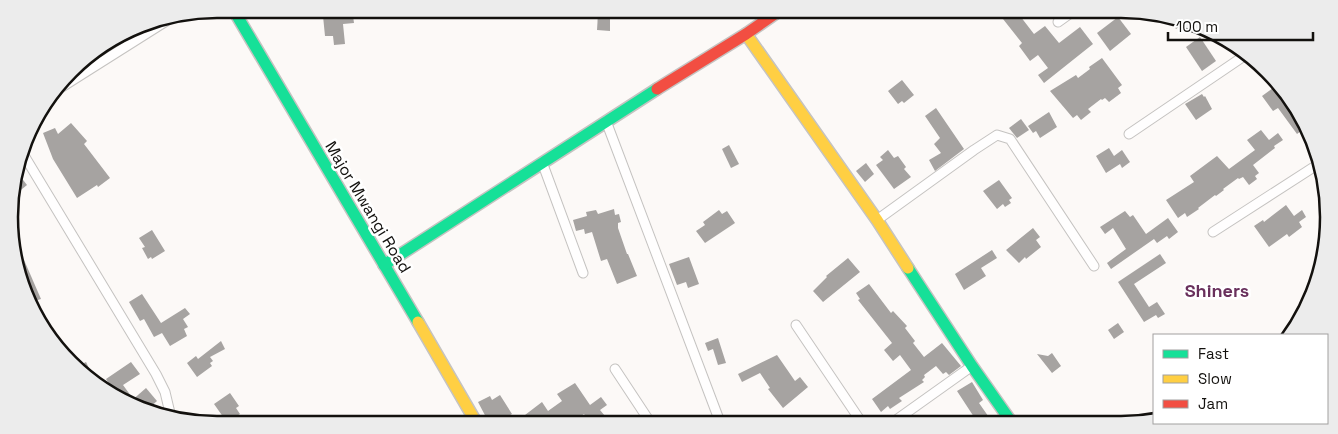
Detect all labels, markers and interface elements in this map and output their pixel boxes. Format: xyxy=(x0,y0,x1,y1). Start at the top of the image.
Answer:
scale bar xyxy=(1168,10,1313,42)
text: 100 m xyxy=(1176,17,1218,36)
street label: Major Mwangi Road xyxy=(320,137,416,277)
district label: Shiners xyxy=(1185,279,1249,302)
legend xyxy=(1153,334,1328,424)
text: Fast xyxy=(1198,344,1229,363)
text: Slow xyxy=(1198,369,1232,388)
text: Jam xyxy=(1198,394,1228,413)

